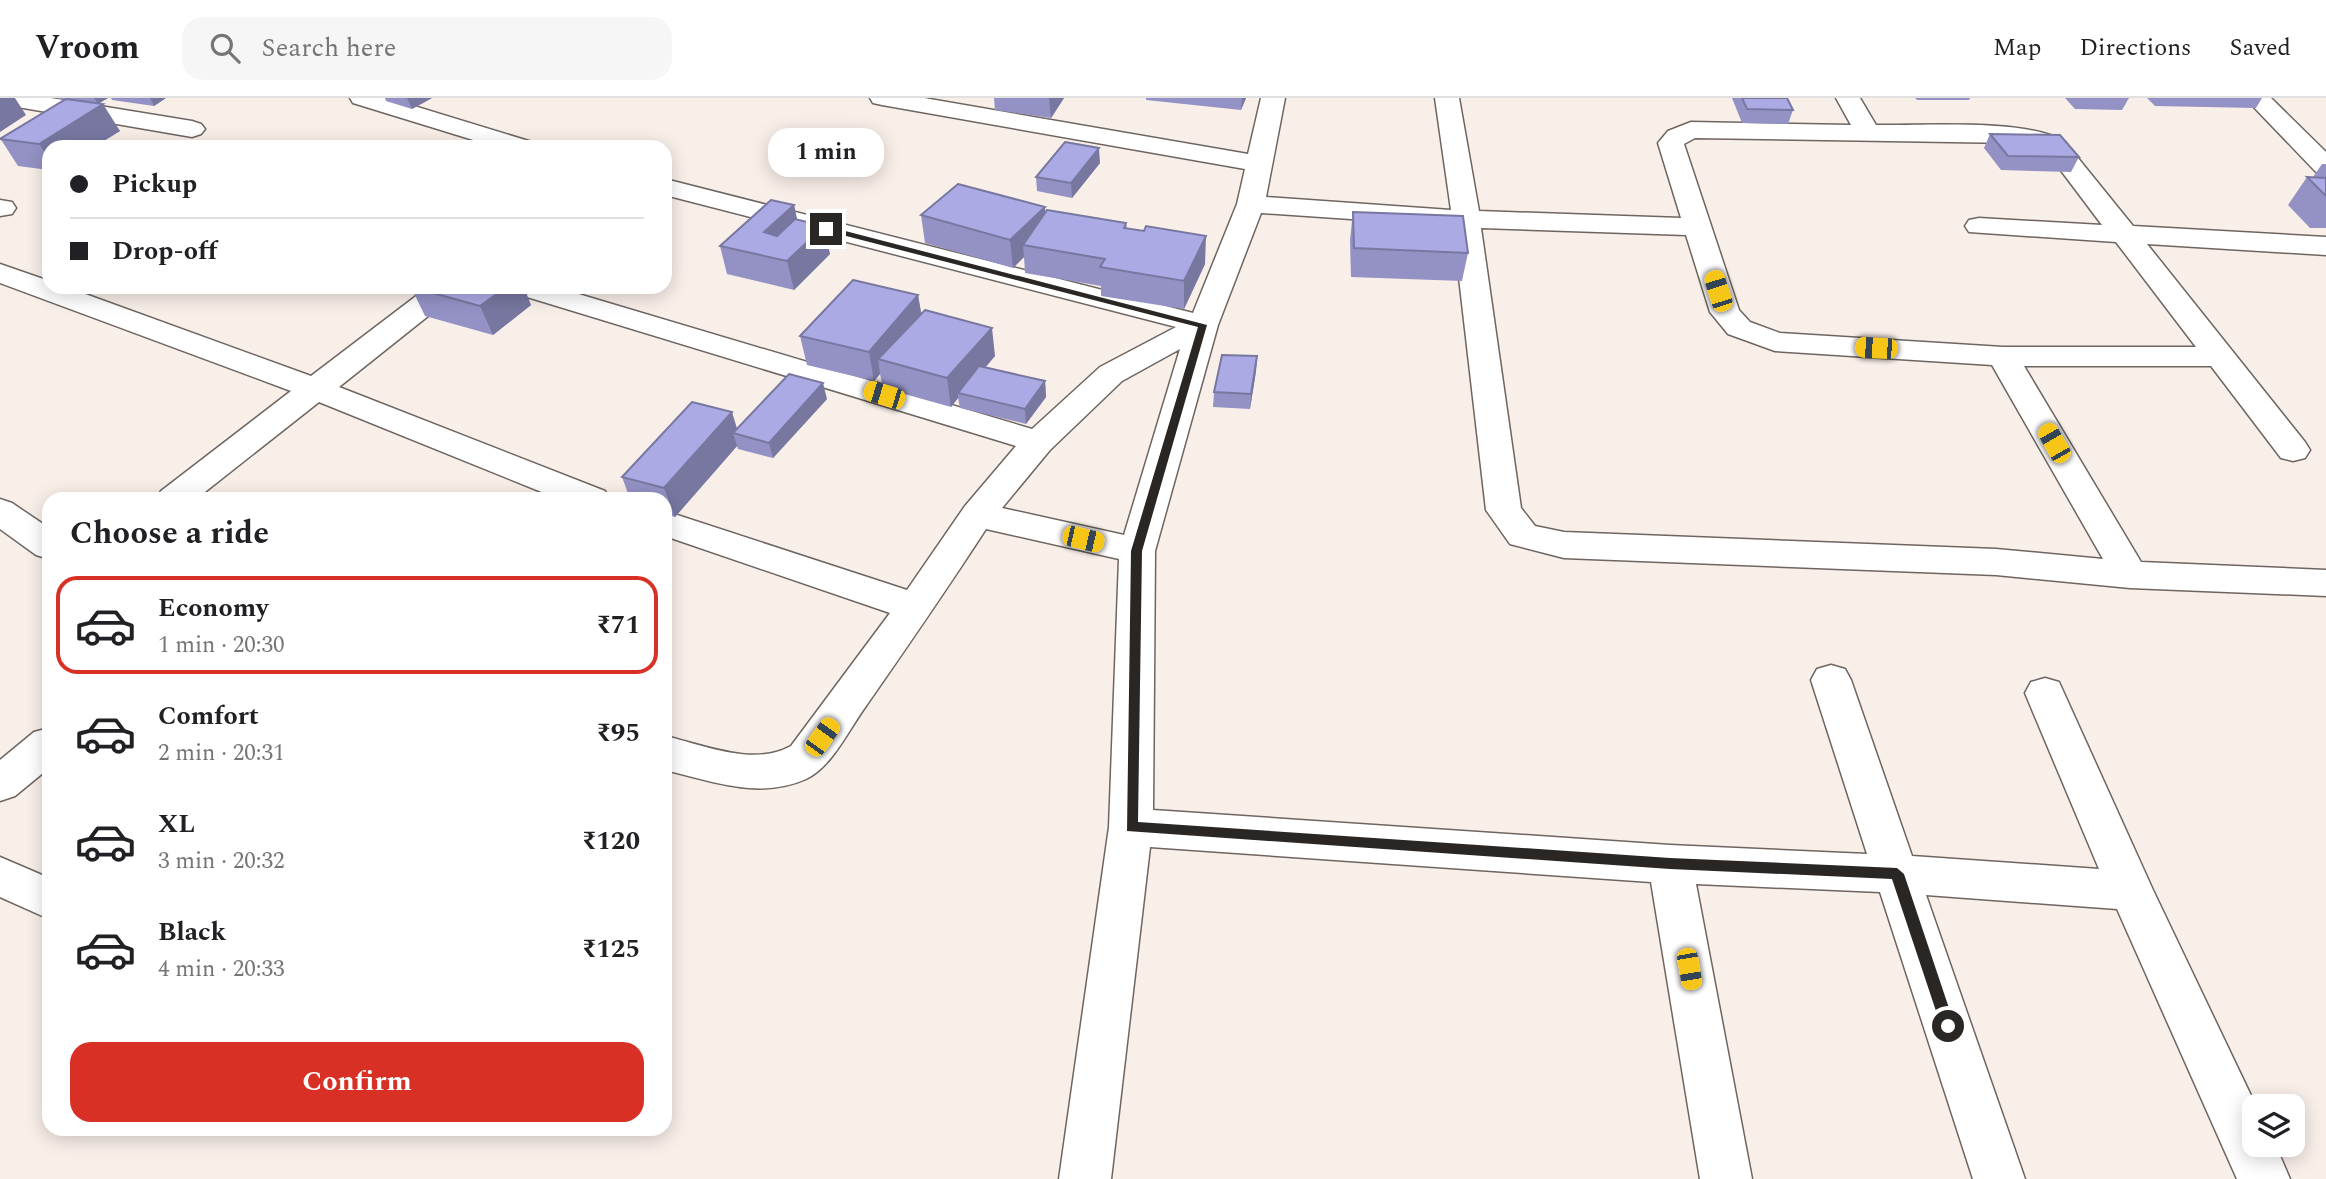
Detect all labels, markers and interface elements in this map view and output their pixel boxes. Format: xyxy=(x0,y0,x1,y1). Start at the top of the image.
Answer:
search box xyxy=(182,17,672,80)
text: Vroom xyxy=(35,23,140,73)
text: Search here xyxy=(262,28,396,68)
icon: search xyxy=(206,29,244,67)
text: Map xyxy=(1993,30,2041,66)
text: Directions xyxy=(2079,30,2191,66)
text: Saved xyxy=(2229,30,2291,66)
callout: 1 min xyxy=(768,128,884,176)
text: 1 min xyxy=(795,135,857,170)
text: Pickup xyxy=(112,164,197,204)
route end xyxy=(810,213,842,245)
text: Drop-off xyxy=(112,231,217,271)
car xyxy=(1702,268,1735,314)
car xyxy=(1855,336,1898,360)
car xyxy=(861,379,908,411)
car xyxy=(2035,420,2074,466)
text: Choose a ride xyxy=(70,509,269,558)
car xyxy=(1061,524,1106,554)
text: Economy xyxy=(158,588,268,628)
icon: car xyxy=(74,594,137,657)
text: ₹71 xyxy=(596,605,640,645)
text: 1 min · 20:30 xyxy=(158,628,285,663)
text: Comfort xyxy=(158,696,259,736)
icon: car xyxy=(74,702,137,765)
text: ₹95 xyxy=(596,713,640,753)
car xyxy=(802,714,843,760)
text: 2 min · 20:31 xyxy=(158,736,285,771)
text: XL xyxy=(158,804,195,844)
icon: car xyxy=(74,810,137,873)
text: ₹120 xyxy=(582,821,640,861)
text: 3 min · 20:32 xyxy=(158,844,285,879)
text: Black xyxy=(158,912,226,952)
icon: car xyxy=(74,918,137,981)
text: ₹125 xyxy=(582,929,640,969)
car xyxy=(1676,946,1703,992)
text: 4 min · 20:33 xyxy=(158,952,285,987)
route start xyxy=(1932,1010,1964,1042)
button: Confirm xyxy=(70,1042,644,1122)
map controls xyxy=(2242,1094,2305,1157)
button: layers xyxy=(2242,1094,2305,1157)

